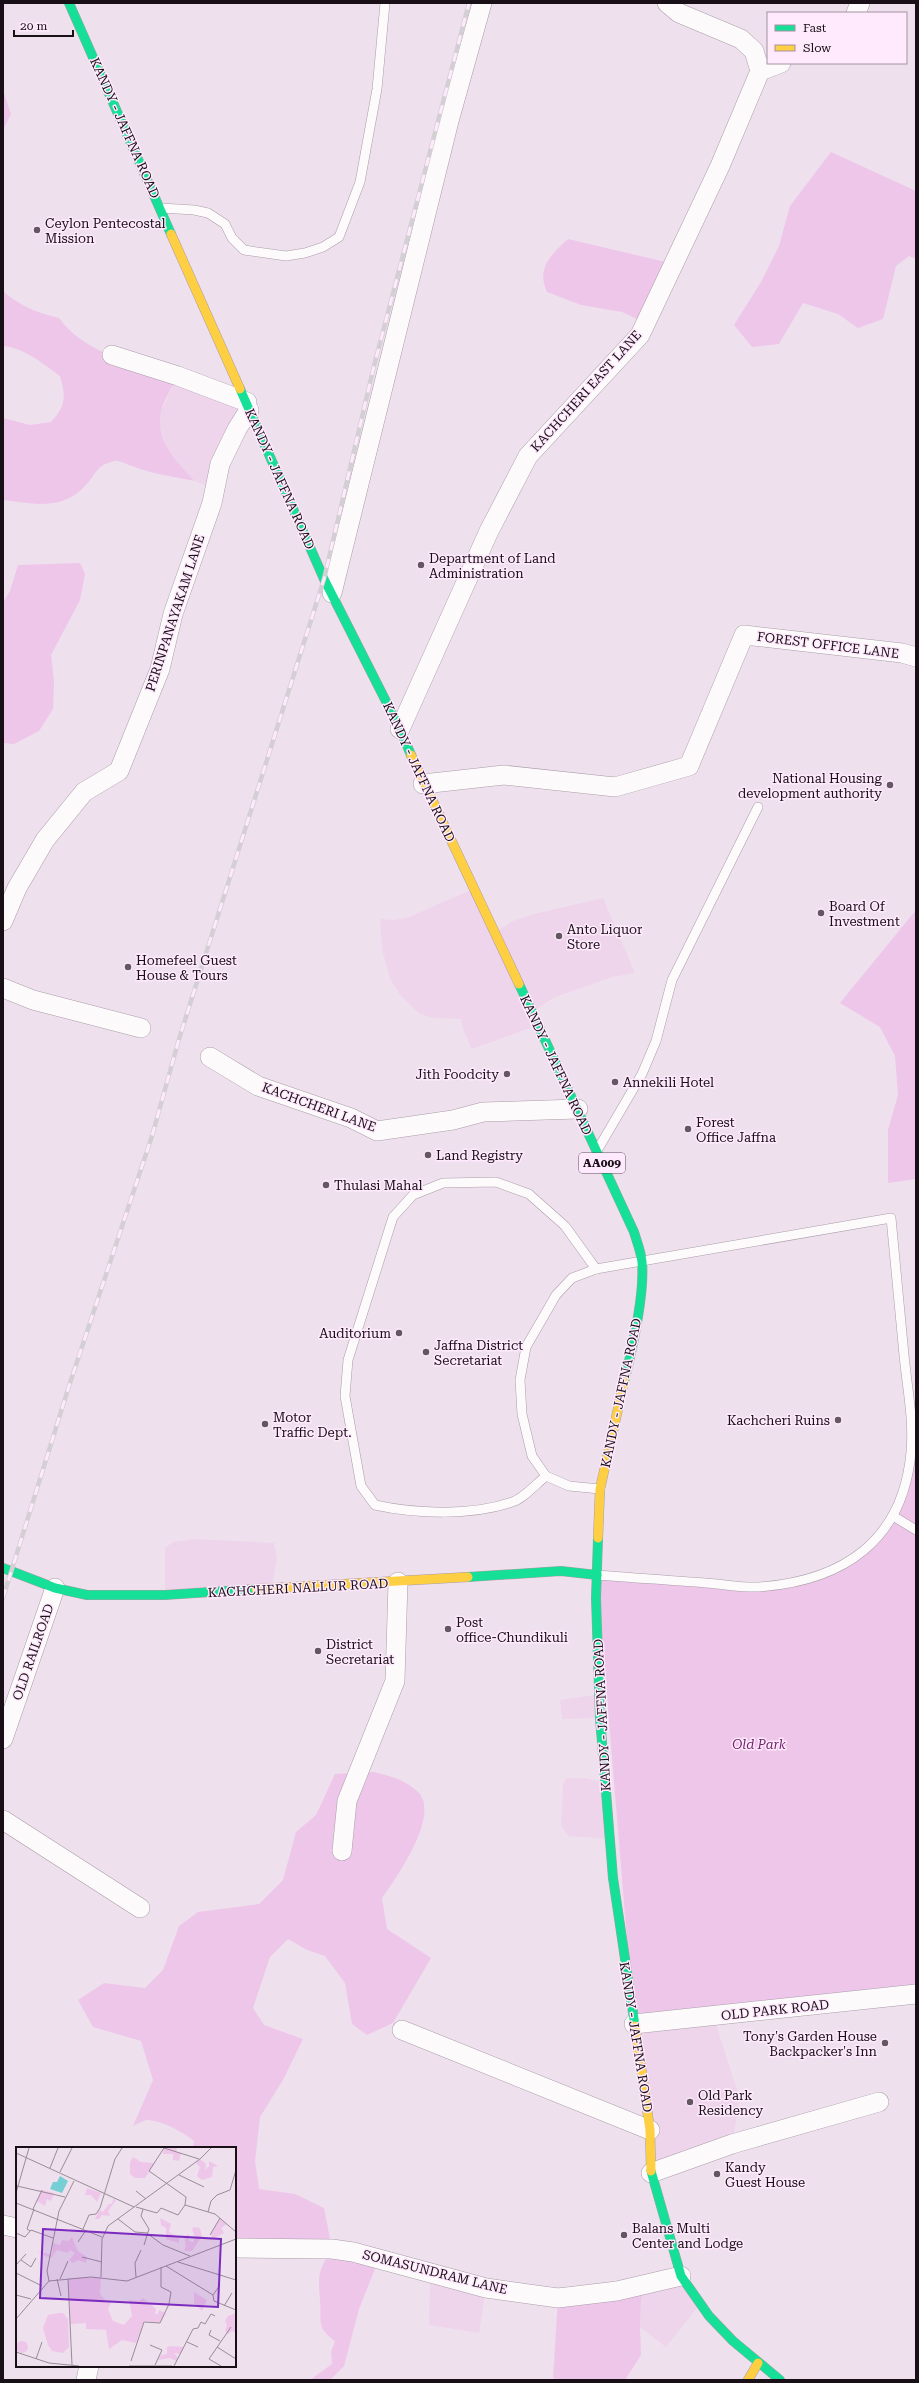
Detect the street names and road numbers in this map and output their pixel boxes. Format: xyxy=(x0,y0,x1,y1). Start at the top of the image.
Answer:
street label: KANDY - JAFFNA ROAD xyxy=(87,55,163,201)
street label: KACHCHERI EAST LANE xyxy=(528,327,644,455)
street label: KANDY - JAFFNA ROAD xyxy=(242,406,318,552)
street label: PERINPANAYAKAM LANE xyxy=(143,533,207,693)
street label: FOREST OFFICE LANE xyxy=(756,629,900,661)
street label: KANDY - JAFFNA ROAD xyxy=(380,700,458,844)
street label: KANDY - JAFFNA ROAD xyxy=(517,993,595,1137)
street label: KACHCHERI LANE xyxy=(260,1079,378,1135)
road number: AA009 xyxy=(579,1153,625,1173)
street label: KANDY - JAFFNA ROAD xyxy=(598,1317,644,1469)
street label: KACHCHERI NALLUR ROAD xyxy=(207,1576,389,1600)
street label: OLD RAILROAD xyxy=(9,1602,57,1702)
street label: KANDY - JAFFNA ROAD xyxy=(591,1638,613,1792)
street label: KANDY - JAFFNA ROAD xyxy=(617,1961,655,2113)
street label: OLD PARK ROAD xyxy=(720,1997,830,2023)
street label: SOMASUNDRAM LANE xyxy=(361,2247,509,2297)

